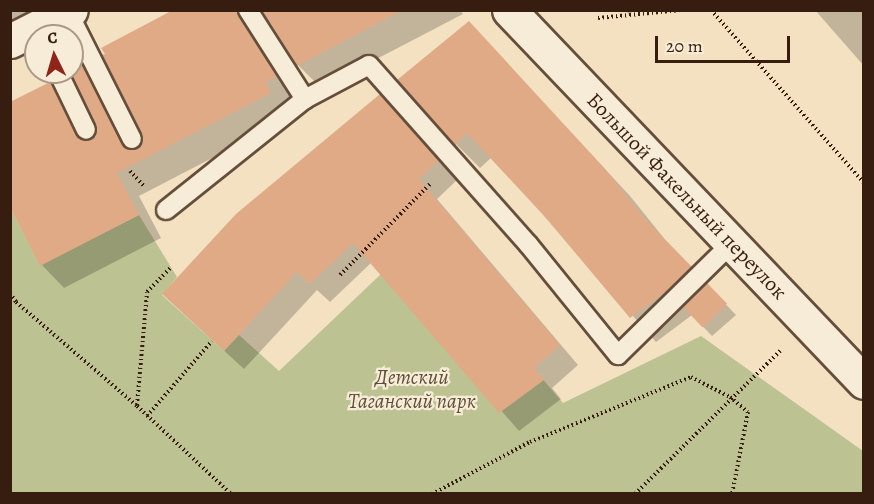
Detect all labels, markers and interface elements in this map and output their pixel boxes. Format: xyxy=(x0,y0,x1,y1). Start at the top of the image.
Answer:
north arrow xyxy=(24,24,84,84)
scale bar xyxy=(658,24,793,62)
text: С xyxy=(47,27,58,49)
text: 20 m xyxy=(666,34,703,58)
street label: Большой Факельный переулок xyxy=(582,87,792,305)
park label: Детский Таганский парк xyxy=(348,364,476,414)

